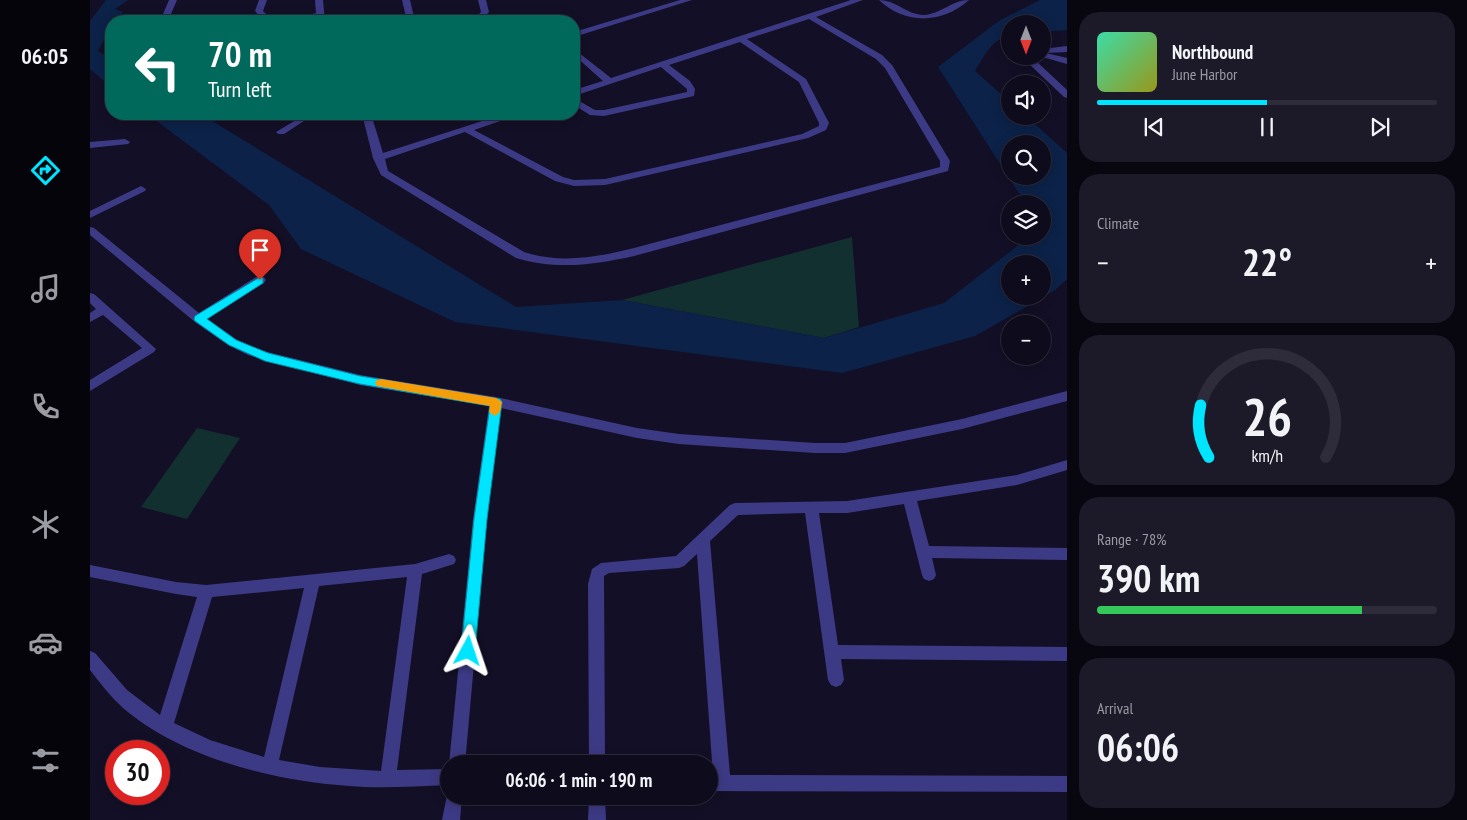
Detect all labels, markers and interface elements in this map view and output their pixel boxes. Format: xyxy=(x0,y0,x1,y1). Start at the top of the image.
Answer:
north arrow xyxy=(1001,15,1051,65)
map controls xyxy=(1001,15,1051,365)
text: 70 m xyxy=(208,31,272,77)
icon: left xyxy=(125,35,190,100)
text: Northbound xyxy=(1172,40,1253,64)
text: 06:05 xyxy=(21,42,69,70)
text: June Harbor xyxy=(1172,64,1237,84)
text: Turn left xyxy=(208,75,272,103)
button: sound xyxy=(1001,75,1051,125)
icon: previous xyxy=(1140,113,1168,141)
icon: pause xyxy=(1253,113,1281,141)
icon: next xyxy=(1366,113,1394,141)
button: search xyxy=(1001,135,1051,185)
icon: directions xyxy=(28,153,63,188)
button: layers xyxy=(1001,195,1051,245)
text: Climate xyxy=(1097,213,1139,233)
pin xyxy=(239,229,281,280)
icon: arrive xyxy=(246,236,274,264)
text: 22° xyxy=(1242,237,1292,286)
text: − xyxy=(1097,244,1109,281)
text: + xyxy=(1425,244,1437,281)
button: + xyxy=(1001,255,1051,305)
icon: music xyxy=(28,271,63,306)
button: − xyxy=(1001,315,1051,365)
text: 26 xyxy=(1242,383,1292,450)
icon: phone xyxy=(28,389,63,424)
text: km/h xyxy=(1251,444,1283,467)
icon: climate xyxy=(28,507,63,542)
text: Range · 78% xyxy=(1097,529,1166,549)
text: 390 km xyxy=(1097,553,1200,602)
position arrow xyxy=(441,624,493,676)
icon: car xyxy=(28,625,63,660)
text: Arrival xyxy=(1097,698,1133,718)
text: 06:06 xyxy=(1097,722,1179,771)
speed limit sign: 30 xyxy=(105,740,170,805)
icon: filters xyxy=(28,743,63,778)
text: 06:06 · 1 min · 190 m xyxy=(506,768,652,792)

